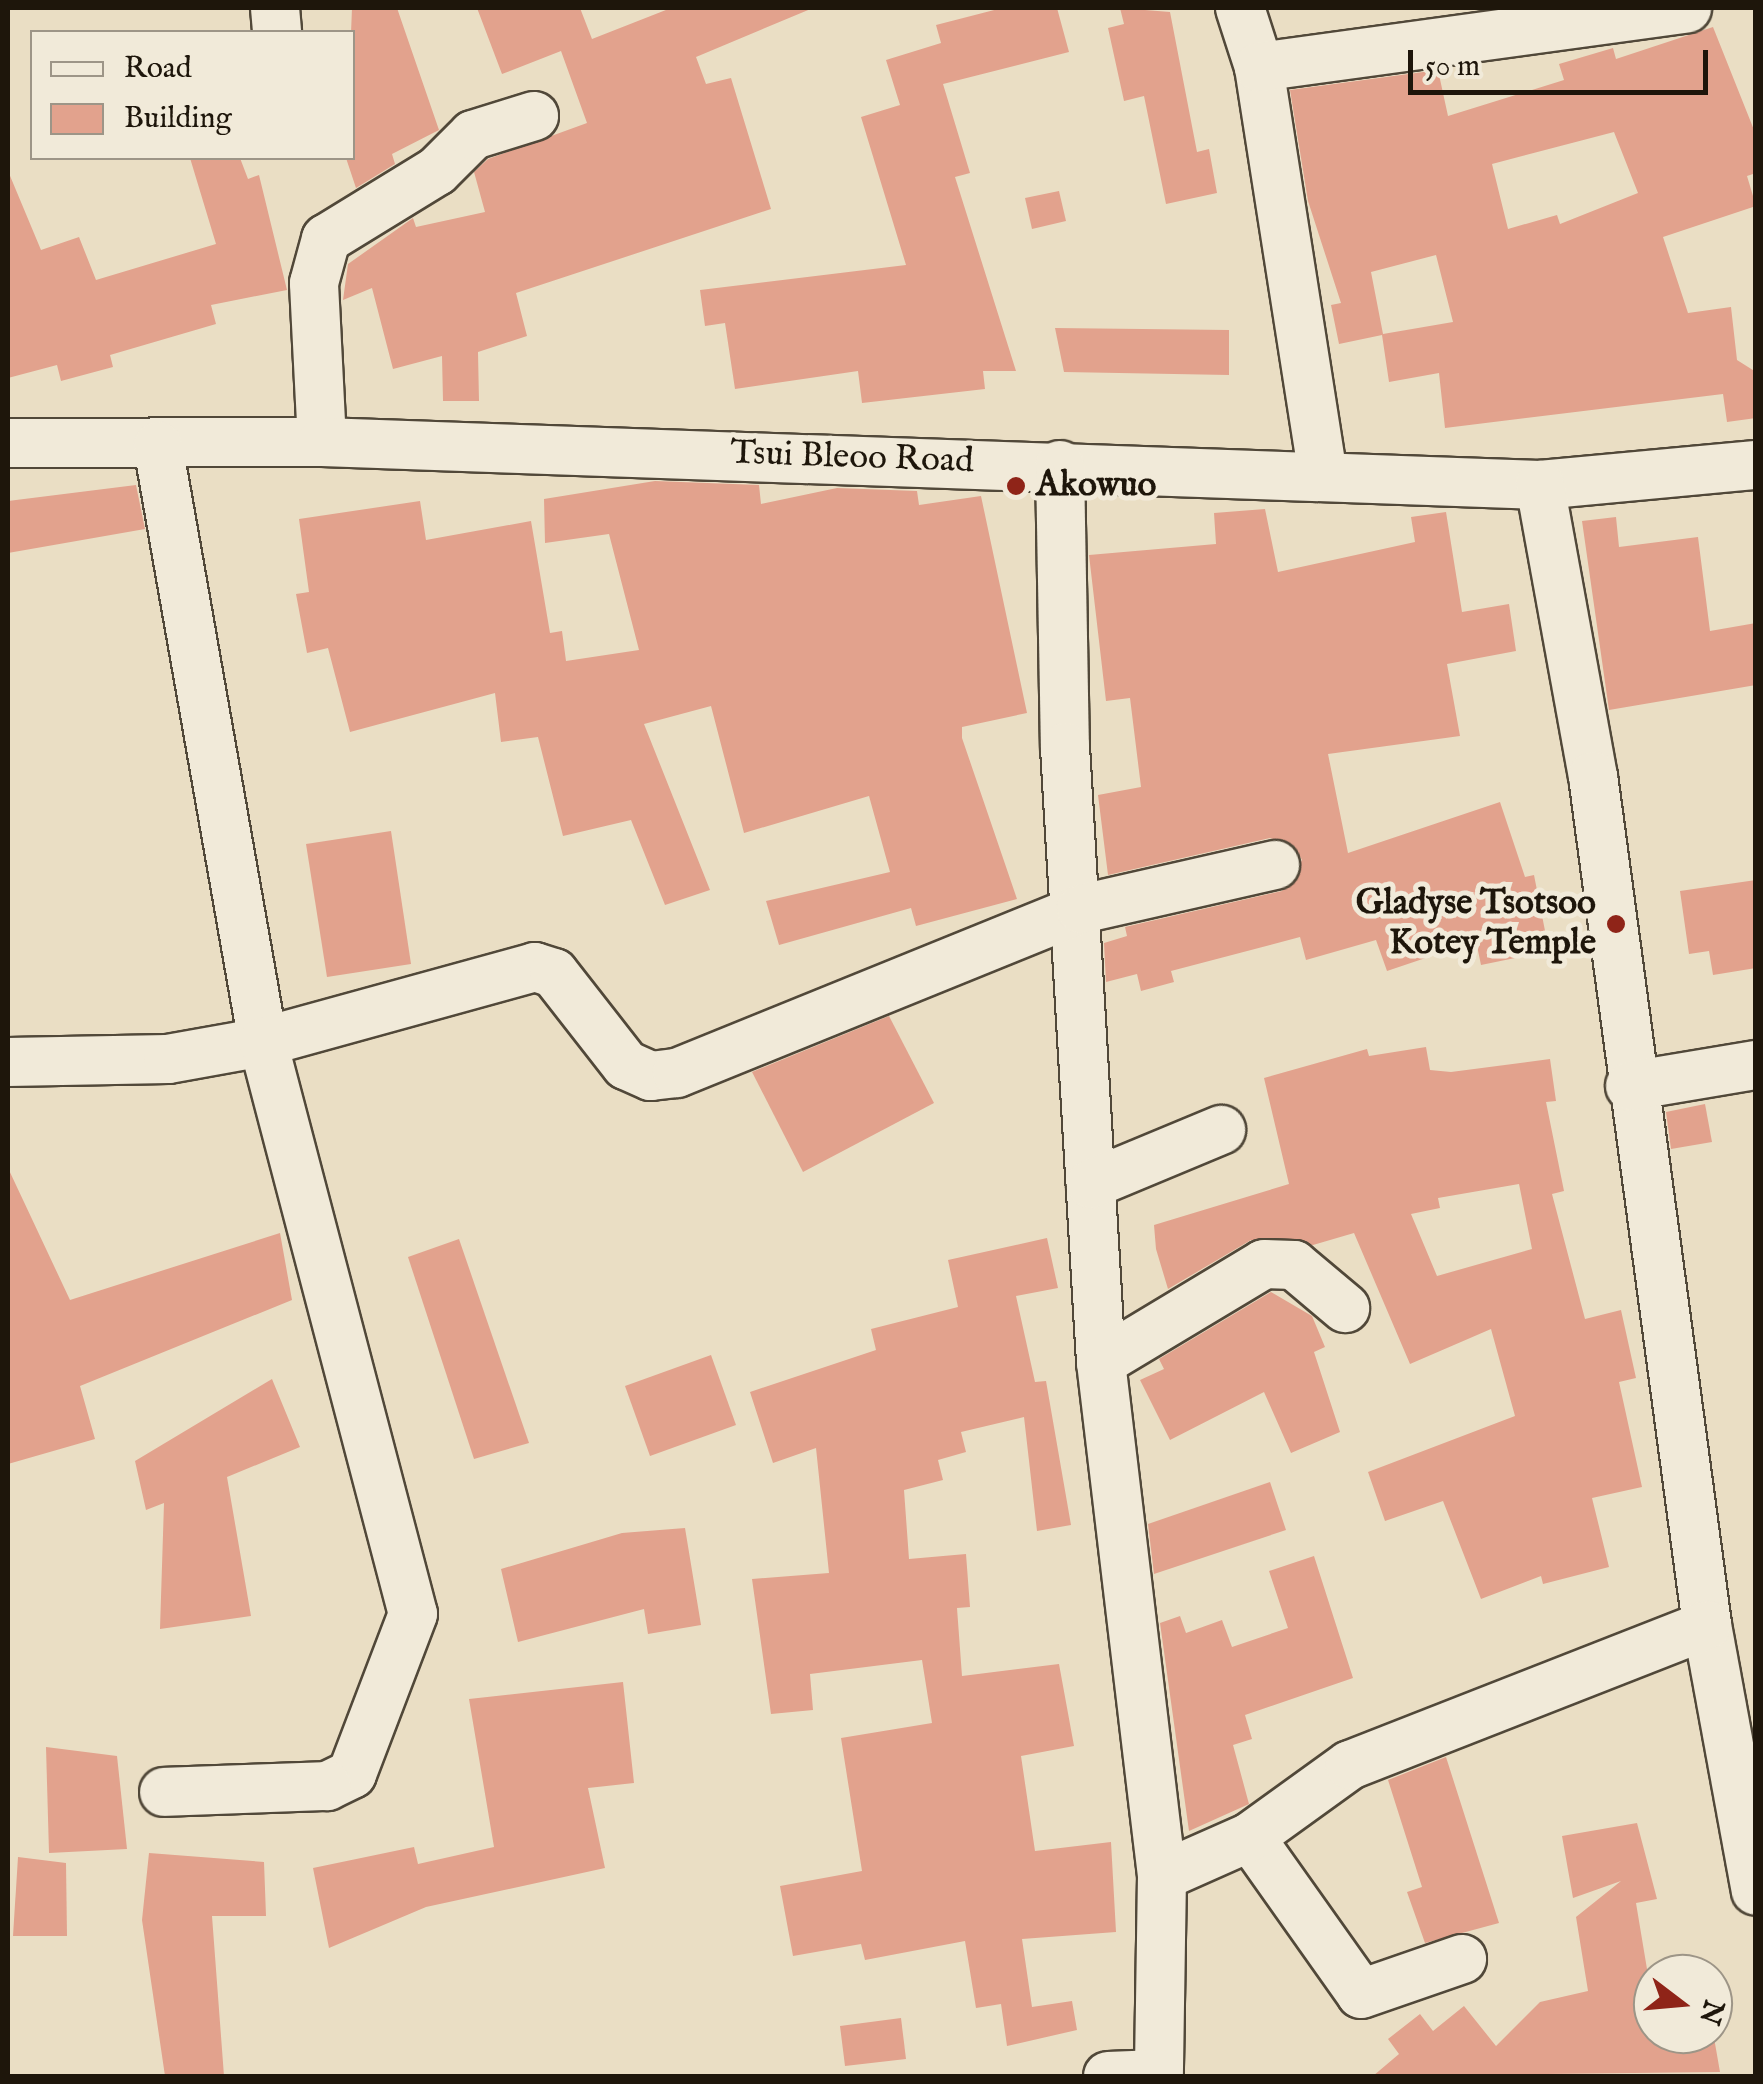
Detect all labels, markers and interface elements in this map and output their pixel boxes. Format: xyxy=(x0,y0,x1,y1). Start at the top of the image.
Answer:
legend xyxy=(30,30,355,160)
scale bar xyxy=(1413,30,1713,92)
text: 50 m xyxy=(1425,48,1480,86)
text: Road xyxy=(124,50,192,88)
text: Building xyxy=(124,100,232,138)
street label: Tsui Bleoo Road xyxy=(730,433,974,483)
place label: Akowuo xyxy=(1036,465,1156,507)
marker: Akowuo xyxy=(1005,475,1027,497)
place label: Gladyse Tsotsoo Kotey Temple xyxy=(1356,883,1596,965)
marker: Gladyse Tsotsoo Kotey Temple xyxy=(1605,913,1627,935)
north arrow xyxy=(1633,1954,1733,2054)
text: N xyxy=(1690,1995,1731,2028)

